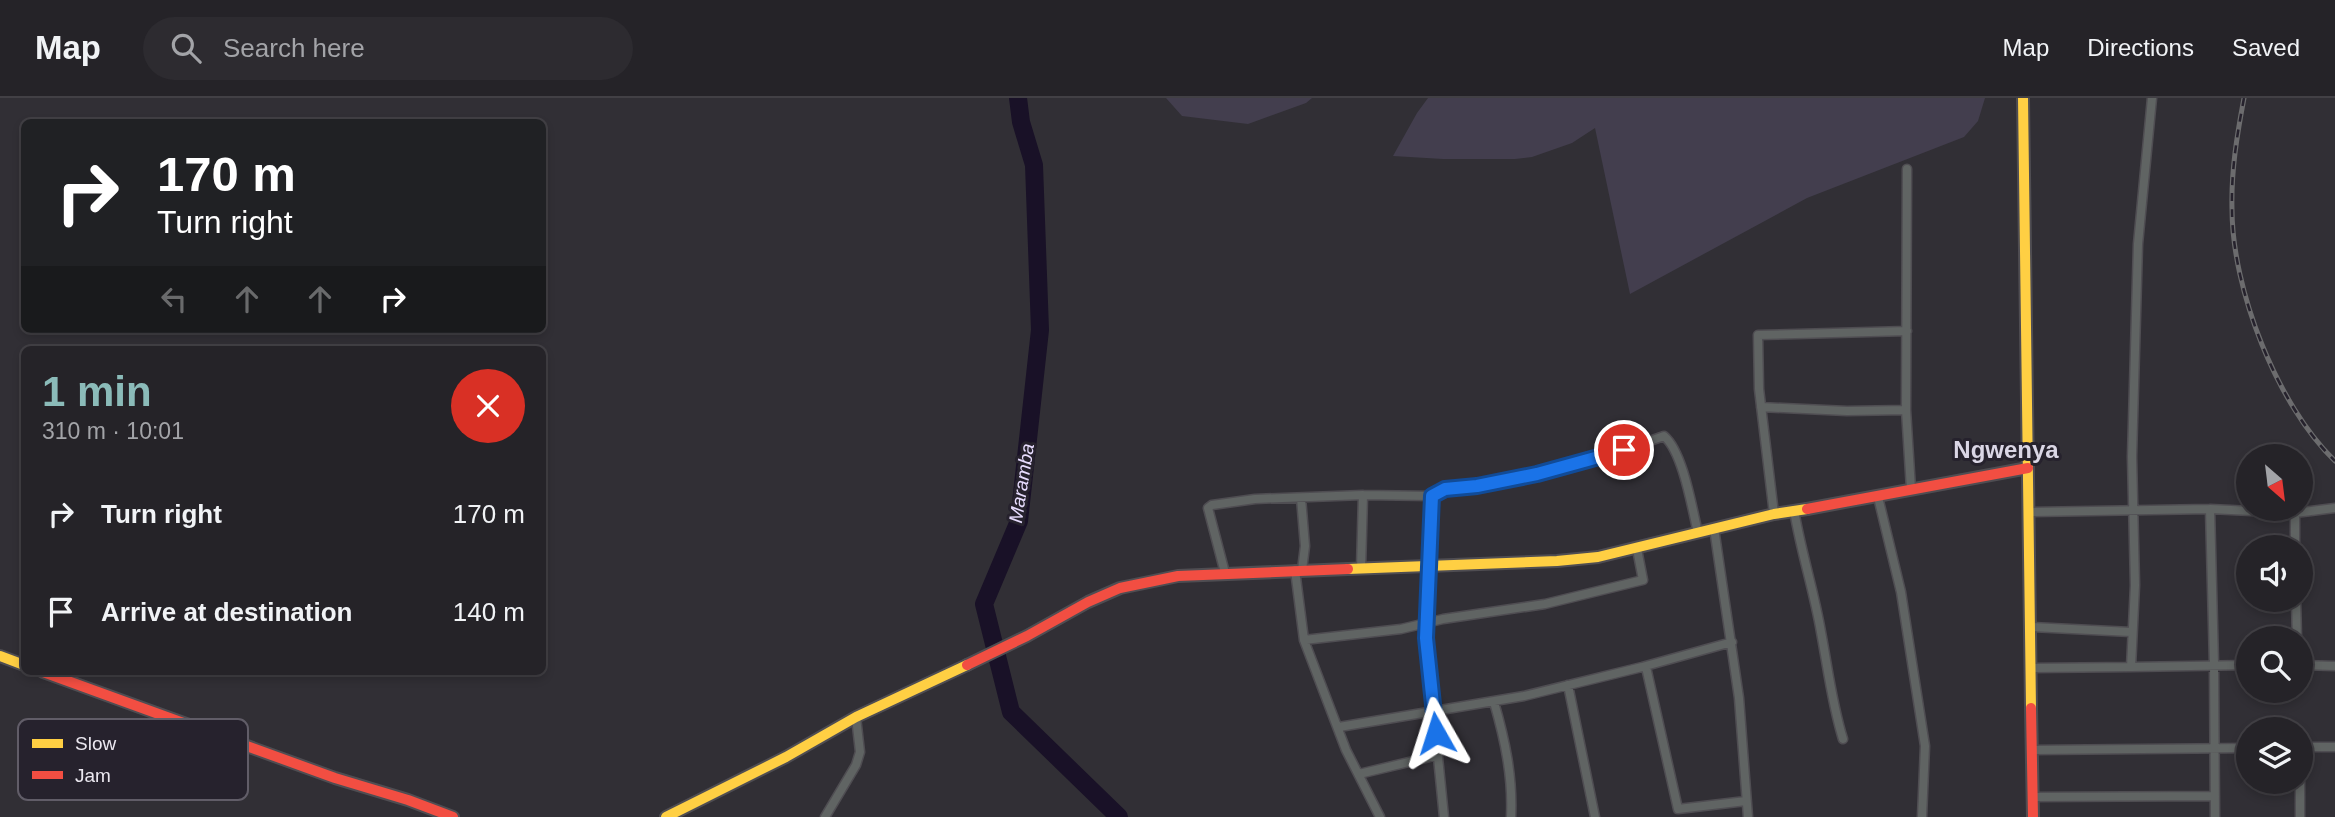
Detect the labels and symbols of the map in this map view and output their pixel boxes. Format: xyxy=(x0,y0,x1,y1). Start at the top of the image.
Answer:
pin xyxy=(1594,420,1654,480)
district label: Ngwenya xyxy=(1953,436,2059,463)
water label: Maramba xyxy=(1005,442,1038,524)
north arrow xyxy=(2236,444,2314,522)
position arrow xyxy=(1399,696,1473,770)
legend xyxy=(18,719,248,800)
text: Slow xyxy=(75,733,116,754)
text: Jam xyxy=(75,765,111,786)

